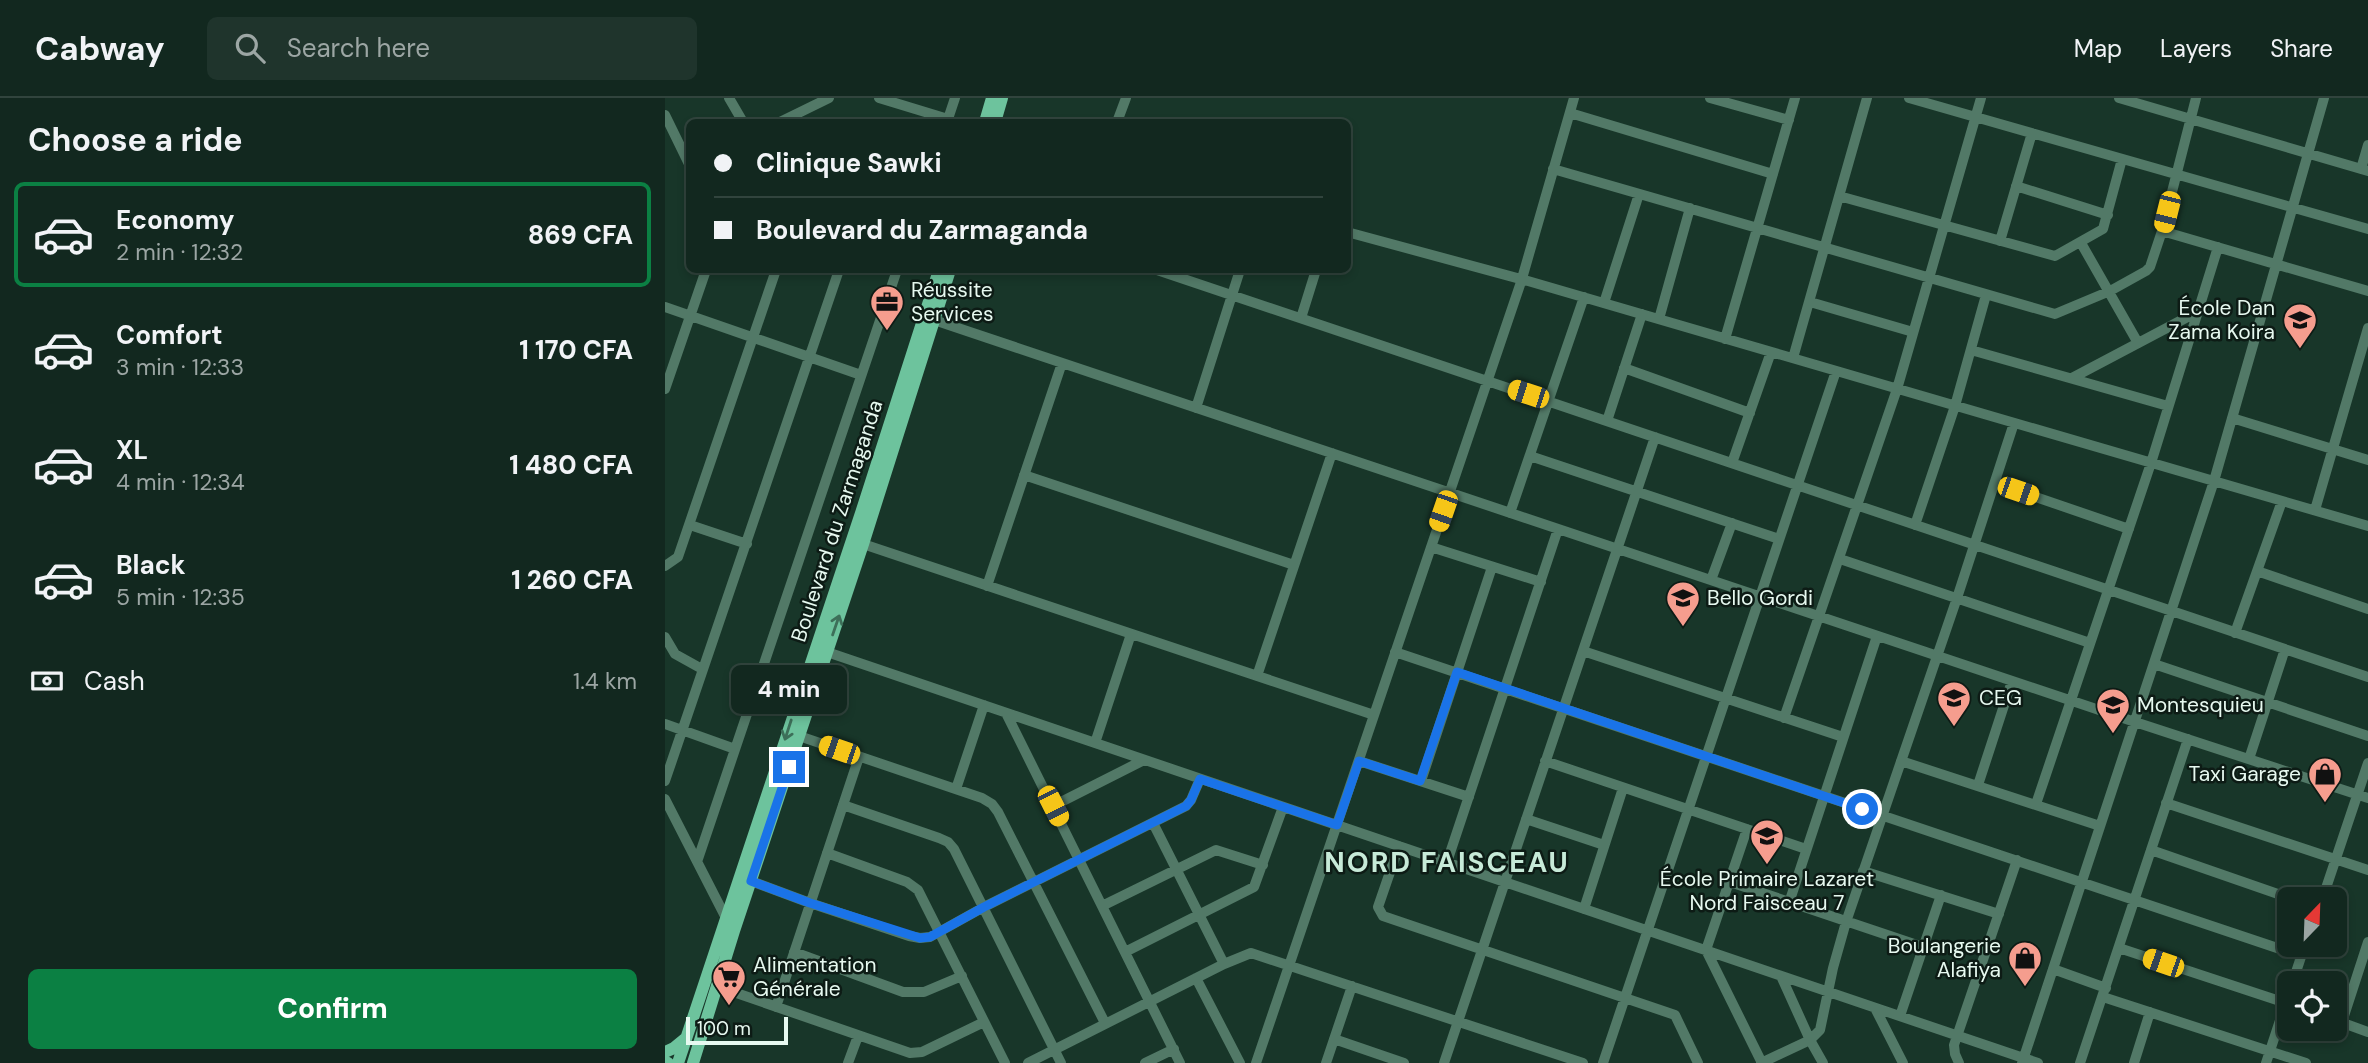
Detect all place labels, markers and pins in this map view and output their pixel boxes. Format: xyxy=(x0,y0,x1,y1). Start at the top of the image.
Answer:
place label: Réussite Services xyxy=(911,276,993,328)
office icon: Réussite Services xyxy=(868,283,906,332)
place label: École Dan Zama Koira xyxy=(2168,294,2275,346)
school or university icon: École Dan Zama Koira xyxy=(2281,301,2319,350)
school or university icon: Bello Gordi xyxy=(1664,579,1702,628)
place label: Bello Gordi xyxy=(1707,584,1813,612)
school or university icon: CEG xyxy=(1935,679,1973,728)
place label: CEG xyxy=(1979,684,2022,712)
school or university icon: Montesquieu xyxy=(2094,686,2132,735)
place label: Montesquieu xyxy=(2137,691,2264,719)
shop icon: Taxi Garage xyxy=(2306,755,2344,804)
place label: Taxi Garage xyxy=(2189,760,2301,788)
school or university icon: École Primaire Lazaret Nord Faisceau 7 xyxy=(1748,817,1786,866)
place label: École Primaire Lazaret Nord Faisceau 7 xyxy=(1660,865,1874,917)
place label: Boulangerie Alafiya xyxy=(1888,932,2001,984)
shop icon: Boulangerie Alafiya xyxy=(2006,939,2044,988)
place label: Alimentation Générale xyxy=(753,951,877,1003)
supermarket icon: Alimentation Générale xyxy=(710,958,748,1007)

